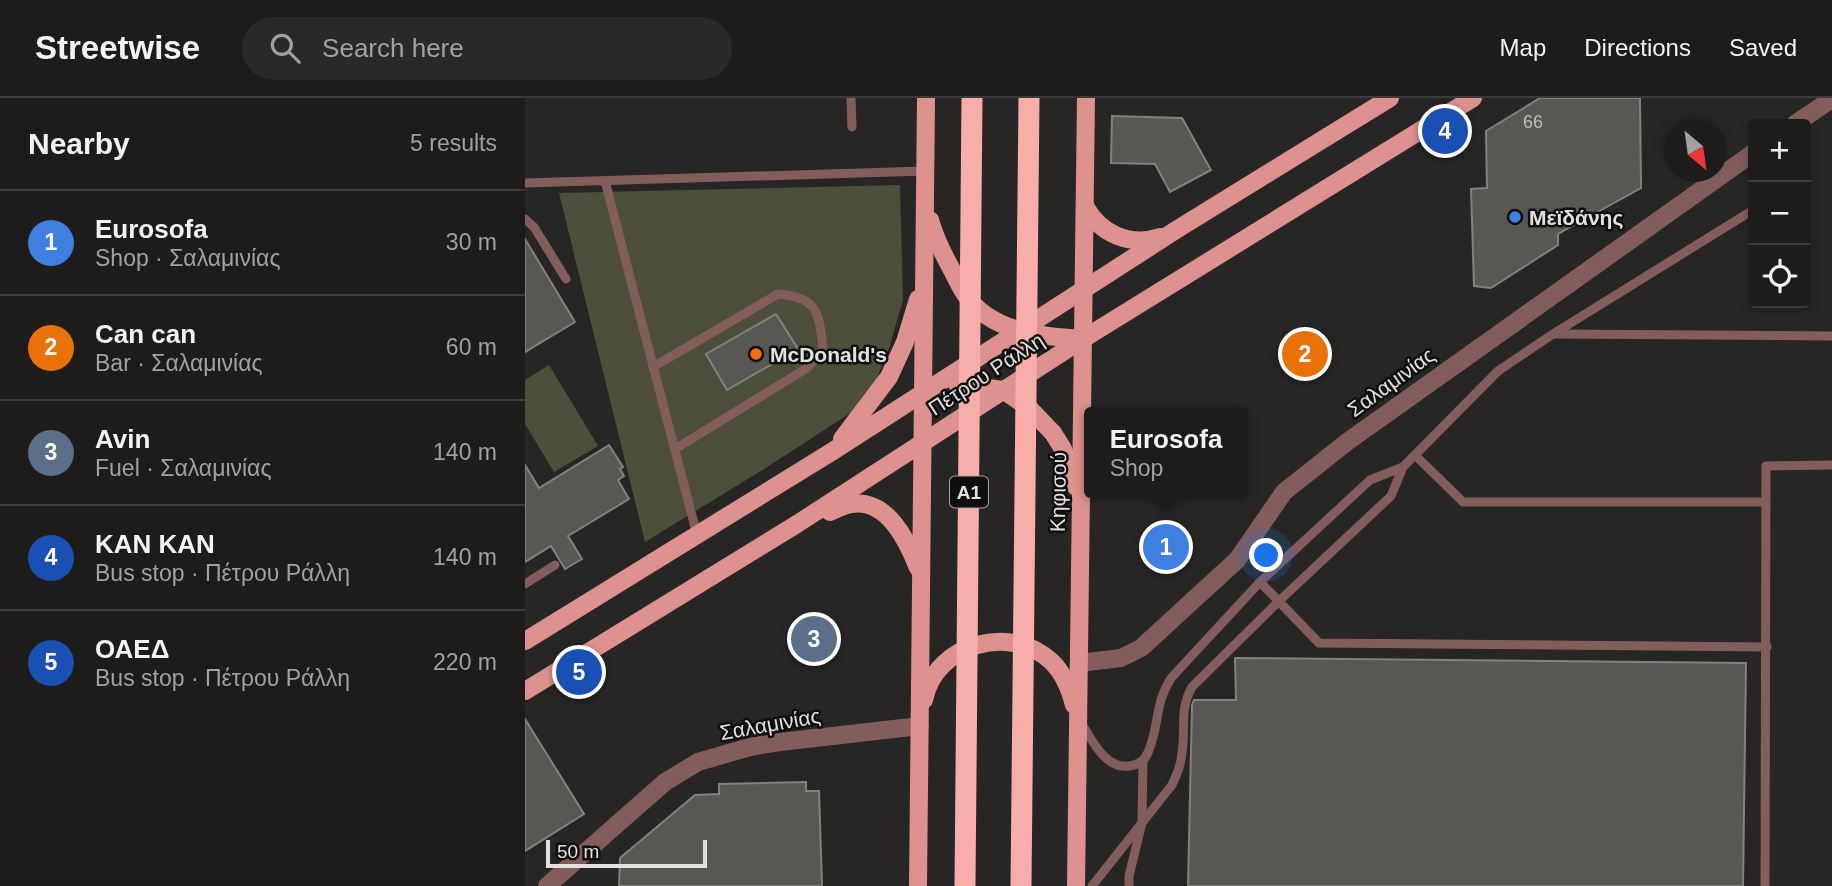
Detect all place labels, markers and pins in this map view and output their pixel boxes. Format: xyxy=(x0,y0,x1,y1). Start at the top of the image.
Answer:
pin: 4 xyxy=(1422,105,1468,157)
place label: Μεϊδάνης xyxy=(1529,206,1623,230)
marker: Μεϊδάνης xyxy=(1507,209,1523,225)
pin: 2 xyxy=(1282,328,1328,380)
place label: McDonald's xyxy=(770,343,887,366)
marker: McDonald's xyxy=(748,346,764,362)
pin: 1 xyxy=(1143,521,1189,573)
pin: 3 xyxy=(791,613,837,665)
pin: 5 xyxy=(556,646,602,698)

